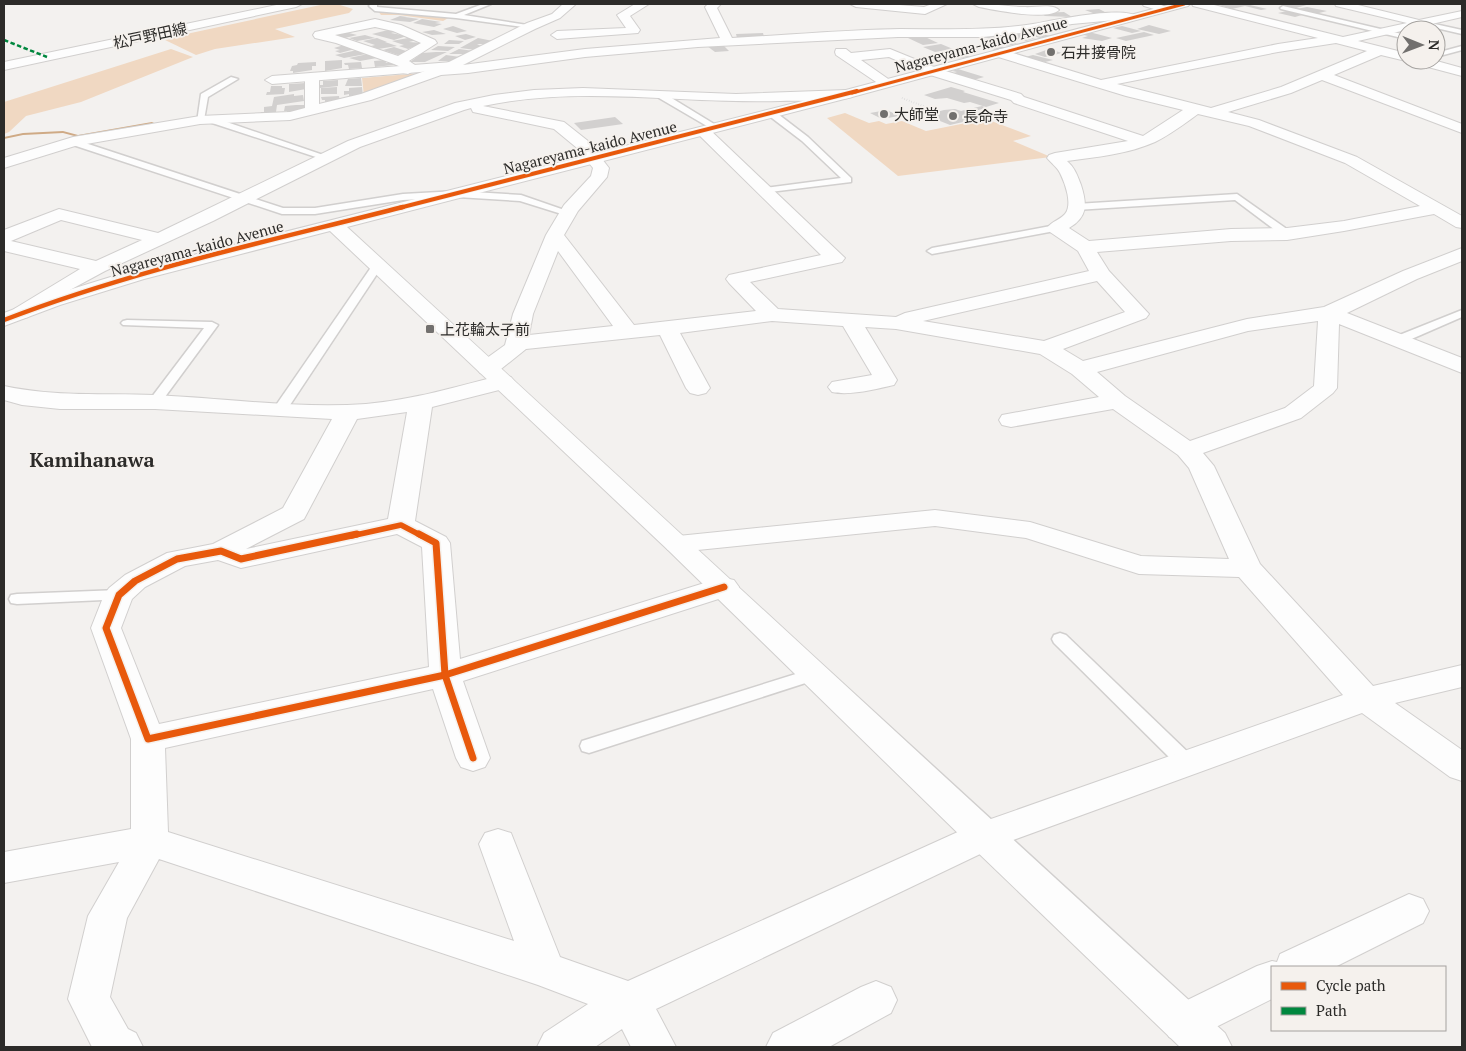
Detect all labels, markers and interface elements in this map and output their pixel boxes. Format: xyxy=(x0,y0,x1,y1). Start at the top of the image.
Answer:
street label: Nagareyama-kaido Avenue xyxy=(892,11,1070,77)
street label: 松戸野田線 xyxy=(111,17,189,53)
north arrow xyxy=(1396,20,1446,70)
text: N xyxy=(1425,40,1444,51)
place label: 石井接骨院 xyxy=(1061,42,1136,62)
marker: 石井接骨院 xyxy=(1045,46,1057,58)
place label: 大師堂 xyxy=(894,104,939,124)
place label: 長命寺 xyxy=(963,106,1008,126)
marker: 大師堂 xyxy=(878,108,890,120)
marker: 長命寺 xyxy=(947,110,959,122)
street label: Nagareyama-kaido Avenue xyxy=(501,116,679,178)
street label: Nagareyama-kaido Avenue xyxy=(108,215,286,281)
place label: 上花輪太子前 xyxy=(440,319,530,339)
marker: 上花輪太子前 xyxy=(424,323,436,335)
district label: Kamihanawa xyxy=(29,446,155,473)
legend xyxy=(1271,966,1446,1031)
text: Cycle path xyxy=(1316,975,1386,995)
text: Path xyxy=(1316,1000,1347,1020)

